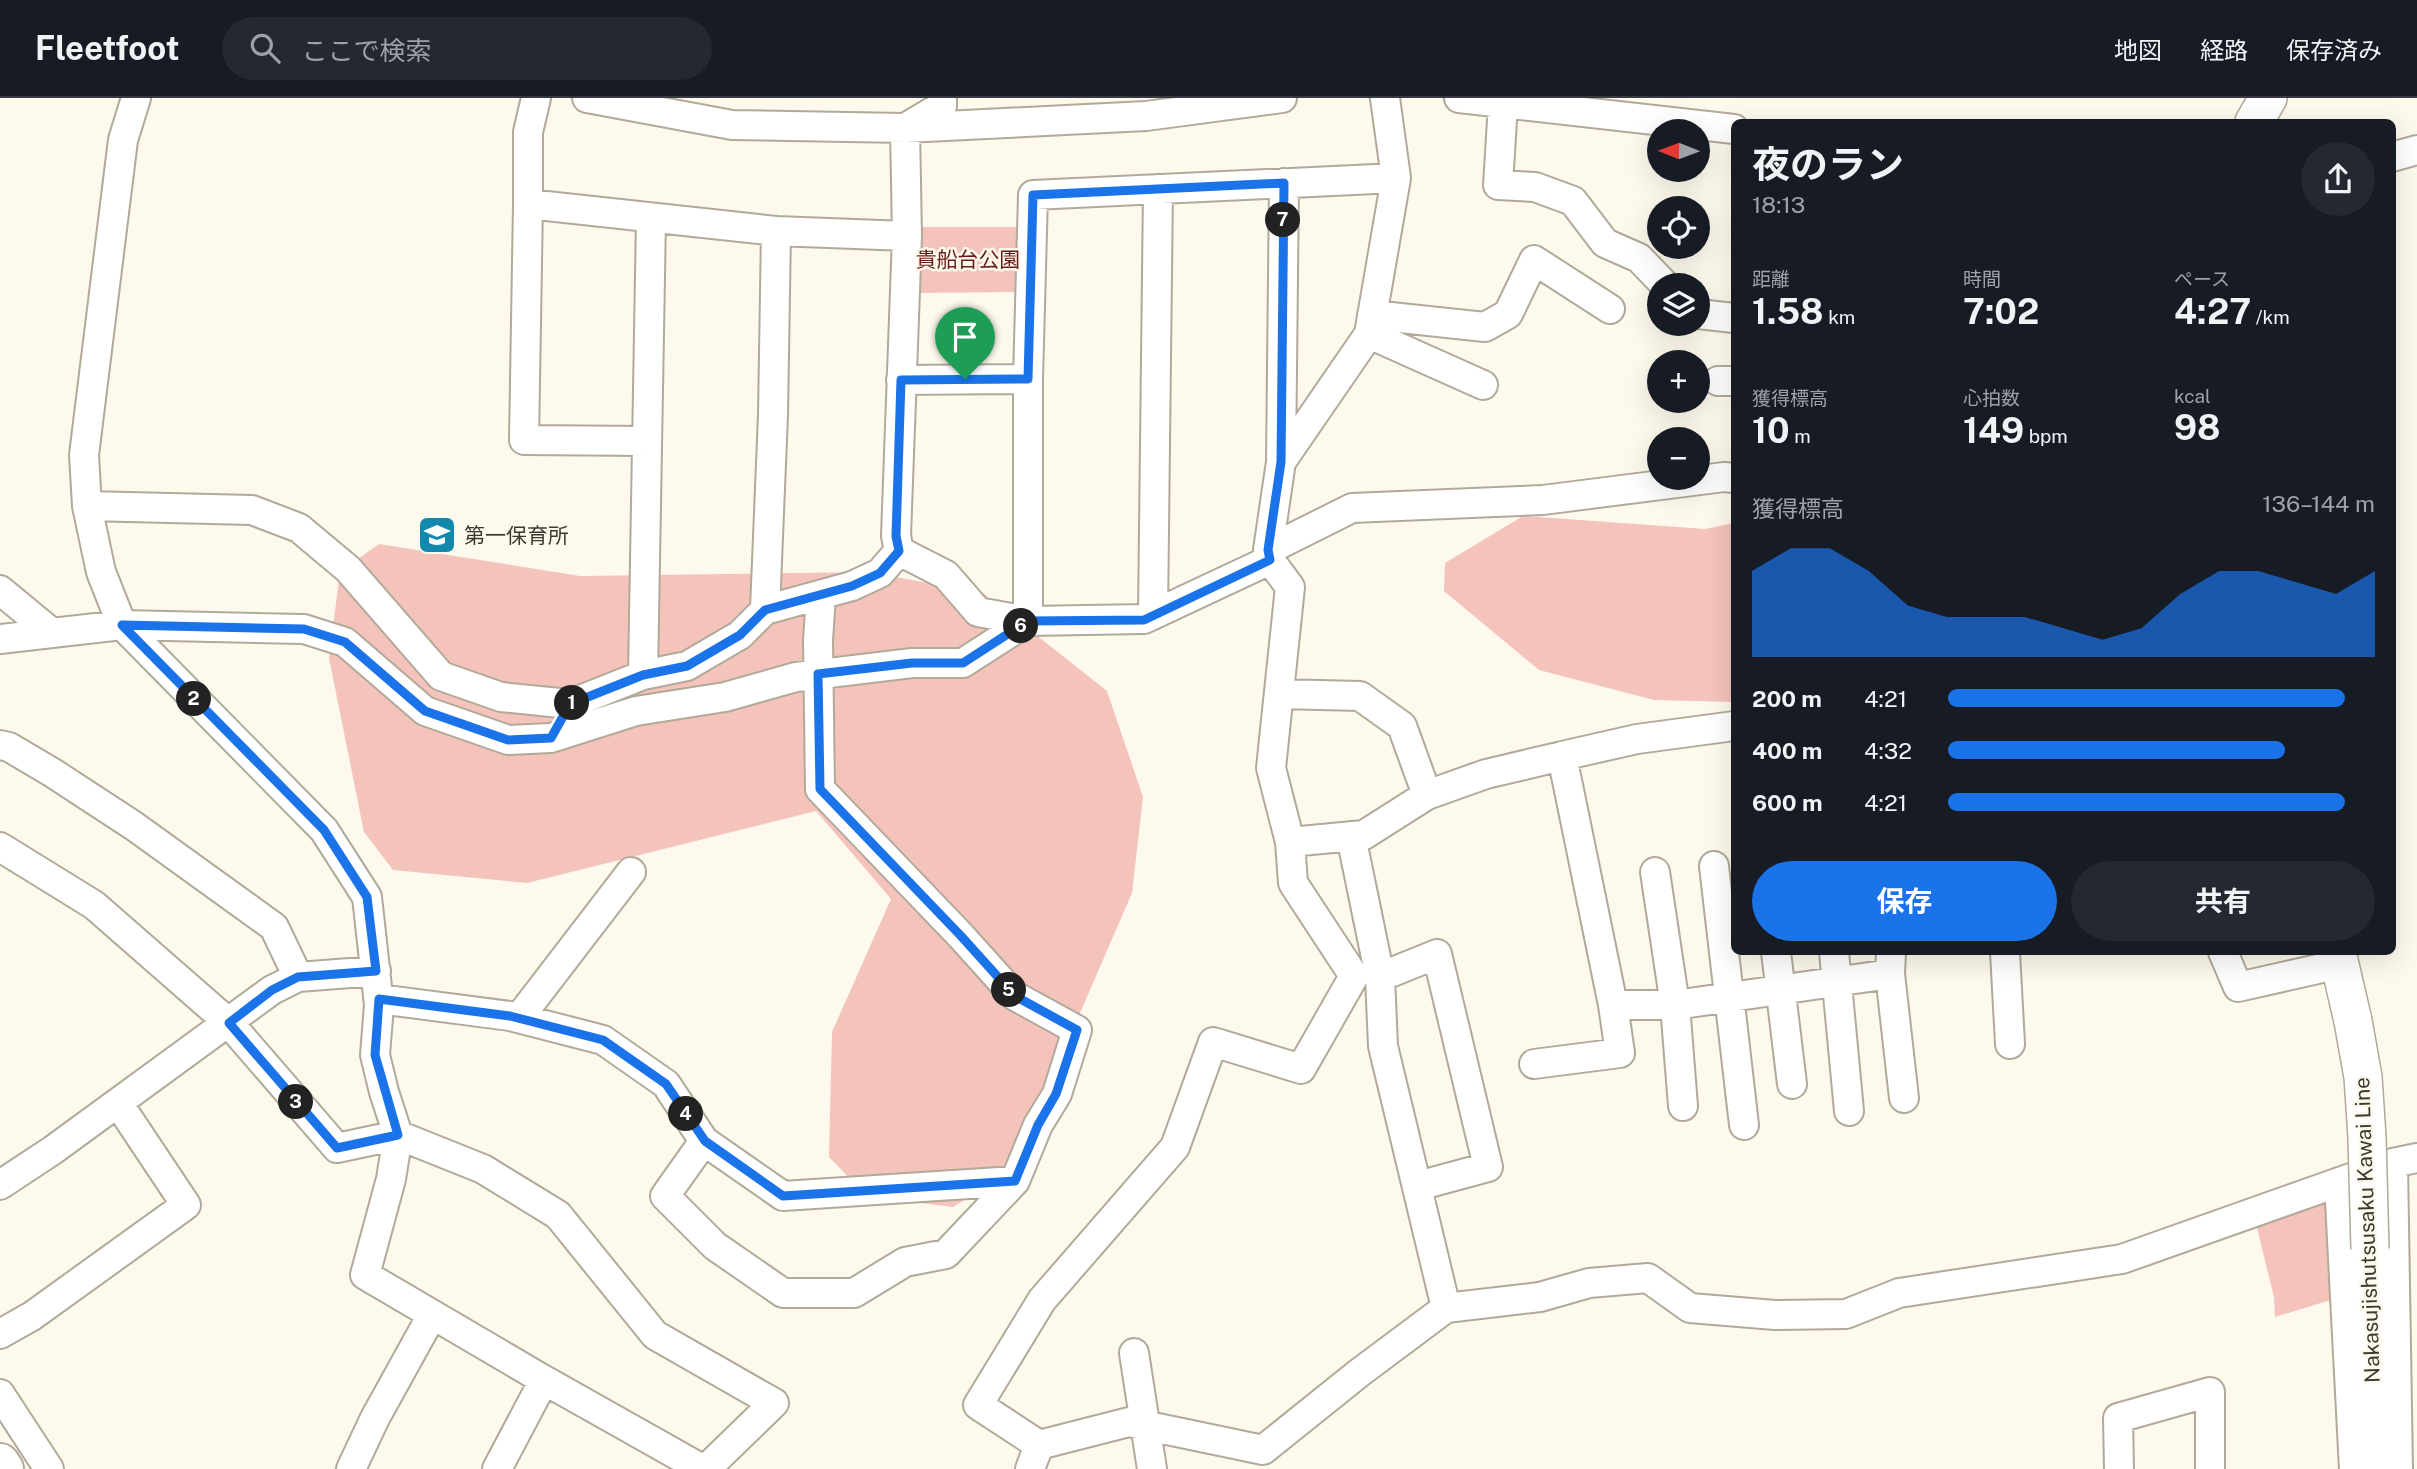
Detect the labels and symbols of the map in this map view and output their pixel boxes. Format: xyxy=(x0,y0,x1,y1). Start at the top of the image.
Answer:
north arrow xyxy=(1647,119,1710,182)
pin: 7 xyxy=(1266,202,1300,238)
park label: 貴船台公園 xyxy=(916,247,1021,272)
pin xyxy=(935,307,995,379)
school or university icon: 第一保育所 xyxy=(416,514,458,556)
place label: 第一保育所 xyxy=(464,523,569,548)
pin: 6 xyxy=(1004,608,1038,644)
pin: 2 xyxy=(176,682,212,716)
pin: 1 xyxy=(554,686,590,720)
pin: 5 xyxy=(992,972,1026,1008)
street label: Nakasujishutsusaku Kawai Line xyxy=(2349,1077,2385,1383)
pin: 3 xyxy=(278,1084,314,1119)
pin: 4 xyxy=(668,1096,704,1132)

